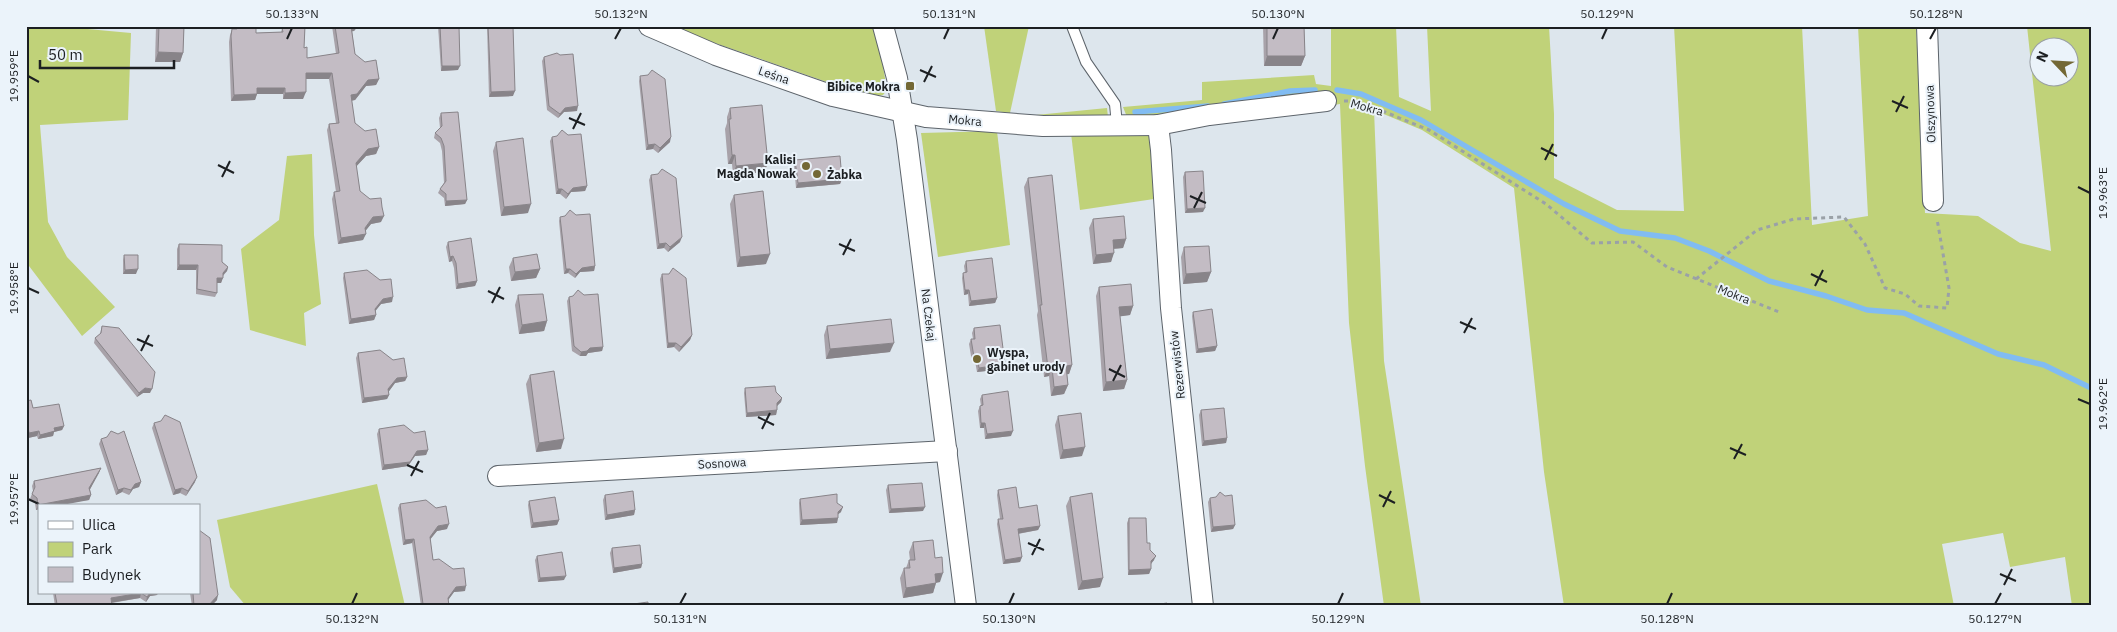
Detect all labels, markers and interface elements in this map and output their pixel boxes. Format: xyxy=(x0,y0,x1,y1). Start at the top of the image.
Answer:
text: 50.133°N xyxy=(265,6,319,21)
text: 50.132°N xyxy=(594,6,648,21)
text: 50.131°N xyxy=(922,6,976,21)
text: 50.130°N xyxy=(1251,6,1305,21)
text: 50.129°N xyxy=(1580,6,1634,21)
text: 50.128°N xyxy=(1909,6,1963,21)
scale bar xyxy=(40,38,174,70)
north arrow xyxy=(2030,38,2080,88)
text: 50 m xyxy=(48,45,83,64)
text: N xyxy=(2032,48,2053,65)
text: 19.959°E xyxy=(6,50,21,102)
street label: Leśna xyxy=(757,63,792,87)
place label: Bibice Mokra xyxy=(827,79,900,94)
marker: Bibice Mokra xyxy=(904,80,916,92)
street label: Olszynowa xyxy=(1921,84,1939,143)
street label: Mokra xyxy=(1349,95,1386,119)
street label: Mokra xyxy=(948,111,983,129)
place label: Kalisi Magda Nowak xyxy=(717,152,796,181)
marker: Kalisi Magda Nowak xyxy=(800,160,812,172)
place label: Żabka xyxy=(827,167,862,182)
text: 19.963°E xyxy=(2095,167,2110,219)
marker: Żabka xyxy=(811,168,823,180)
text: 19.958°E xyxy=(6,262,21,314)
street label: Mokra xyxy=(1716,281,1753,307)
street label: Na Czekaj xyxy=(918,288,940,342)
street label: Rezerwistów xyxy=(1166,330,1188,400)
place label: Wyspa, gabinet urody xyxy=(987,345,1065,374)
marker: Wyspa, gabinet urody xyxy=(971,353,983,365)
text: 19.962°E xyxy=(2095,378,2110,430)
street label: Sosnowa xyxy=(697,454,747,472)
text: 19.957°E xyxy=(6,473,21,525)
legend xyxy=(38,504,200,594)
text: Ulica xyxy=(82,515,116,534)
text: Park xyxy=(82,539,112,558)
text: Budynek xyxy=(82,565,141,584)
text: 50.132°N xyxy=(325,611,379,626)
text: 50.131°N xyxy=(653,611,707,626)
text: 50.130°N xyxy=(982,611,1036,626)
text: 50.129°N xyxy=(1311,611,1365,626)
text: 50.128°N xyxy=(1640,611,1694,626)
text: 50.127°N xyxy=(1968,611,2022,626)

